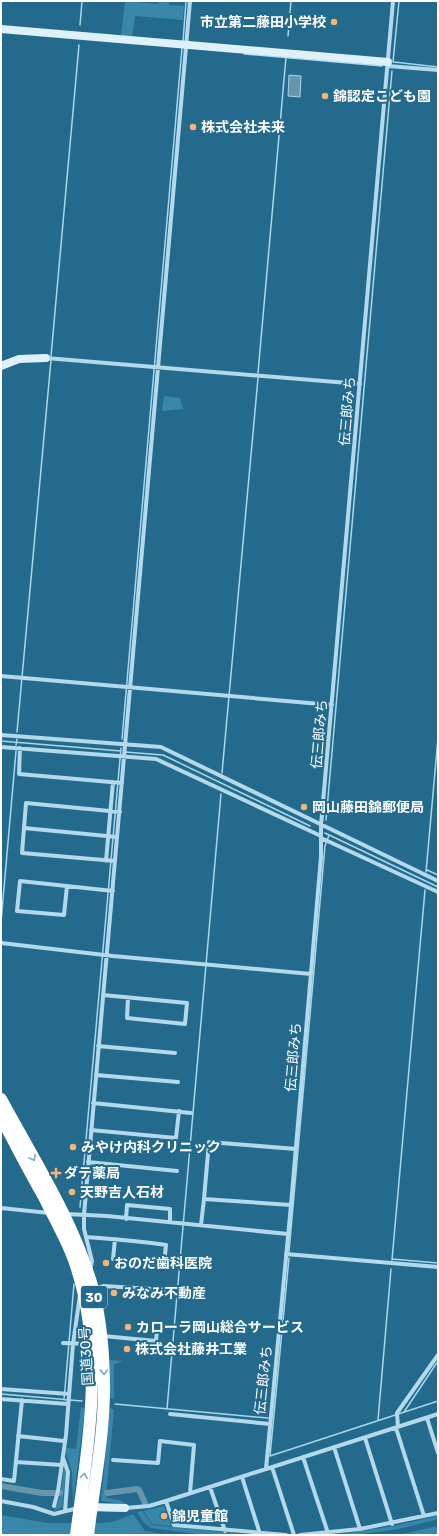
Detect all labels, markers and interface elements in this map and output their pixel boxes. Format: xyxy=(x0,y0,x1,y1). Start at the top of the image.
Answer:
place label: 市立第二藤田小学校 xyxy=(200,14,326,31)
marker: 市立第二藤田小学校 xyxy=(329,17,339,27)
place label: 錦認定こども園 xyxy=(333,88,431,105)
marker: 錦認定こども園 xyxy=(320,91,330,101)
place label: 株式会社未来 xyxy=(201,119,285,136)
marker: 株式会社未来 xyxy=(188,122,198,132)
street label: 伝三郎みち xyxy=(336,375,359,447)
street label: 伝三郎みち xyxy=(308,698,331,770)
place label: 岡山藤田錦郵便局 xyxy=(312,799,424,816)
marker: 岡山藤田錦郵便局 xyxy=(299,802,309,812)
street label: 伝三郎みち xyxy=(282,1021,305,1093)
place label: みやけ内科クリニック xyxy=(81,1139,221,1156)
marker: みやけ内科クリニック xyxy=(68,1142,78,1152)
one-way arrow xyxy=(28,1154,36,1161)
place label: ダテ薬局 xyxy=(64,1165,120,1182)
marker: ダテ薬局 xyxy=(51,1168,61,1178)
place label: 天野吉人石材 xyxy=(80,1184,164,1201)
marker: 天野吉人石材 xyxy=(67,1187,77,1197)
place label: おのだ歯科医院 xyxy=(114,1255,212,1272)
marker: おのだ歯科医院 xyxy=(101,1258,111,1268)
place label: みなみ不動産 xyxy=(122,1285,206,1302)
road number: 30 xyxy=(81,1286,107,1308)
marker: みなみ不動産 xyxy=(109,1288,119,1298)
place label: カローラ岡山総合サービス xyxy=(136,1319,304,1336)
marker: カローラ岡山総合サービス xyxy=(123,1322,133,1332)
street label: 国道30号 xyxy=(76,1326,97,1386)
place label: 株式会社藤井工業 xyxy=(135,1341,247,1358)
marker: 株式会社藤井工業 xyxy=(122,1344,132,1354)
street label: 伝三郎みち xyxy=(251,1344,276,1416)
one-way arrow xyxy=(99,1369,108,1375)
one-way arrow xyxy=(79,1473,88,1480)
place label: 錦児童館 xyxy=(172,1508,228,1525)
marker: 錦児童館 xyxy=(159,1511,169,1521)

